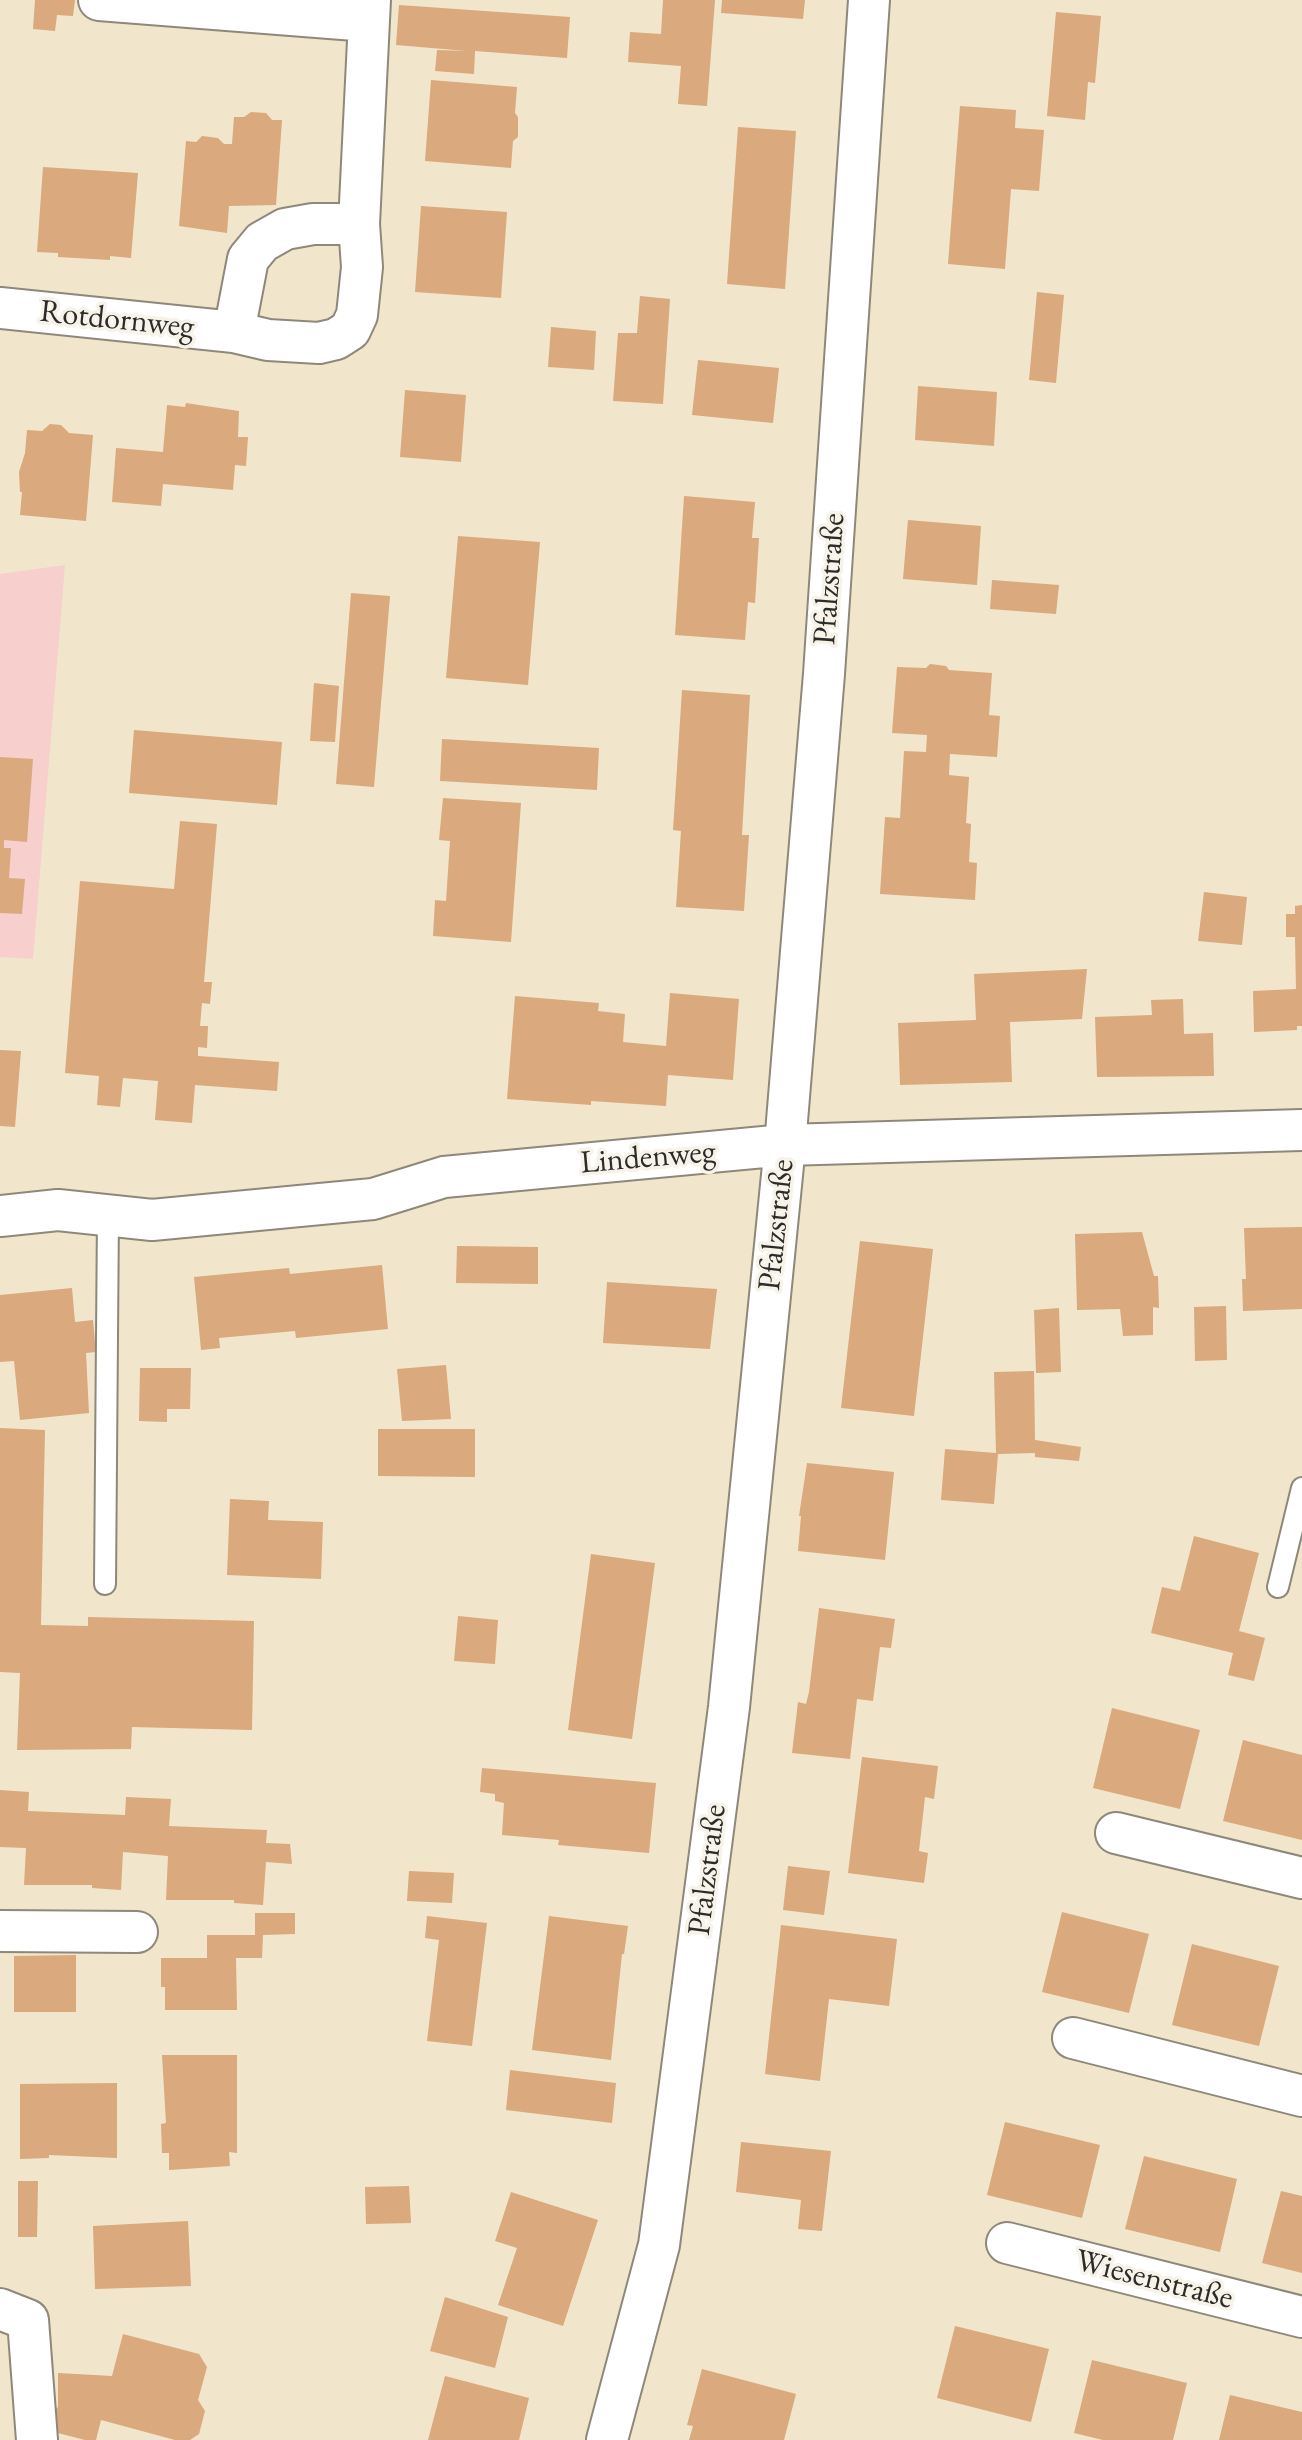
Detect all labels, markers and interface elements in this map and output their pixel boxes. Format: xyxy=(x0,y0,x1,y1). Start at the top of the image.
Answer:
street label: Rotdornweg xyxy=(38,293,196,347)
street label: Pfalzstraße xyxy=(806,512,854,646)
street label: Lindenweg xyxy=(579,1133,717,1183)
street label: Pfalzstraße xyxy=(751,1157,803,1293)
street label: Pfalzstraße xyxy=(681,1802,735,1938)
street label: Wiesenstraße xyxy=(1071,2242,1237,2318)

